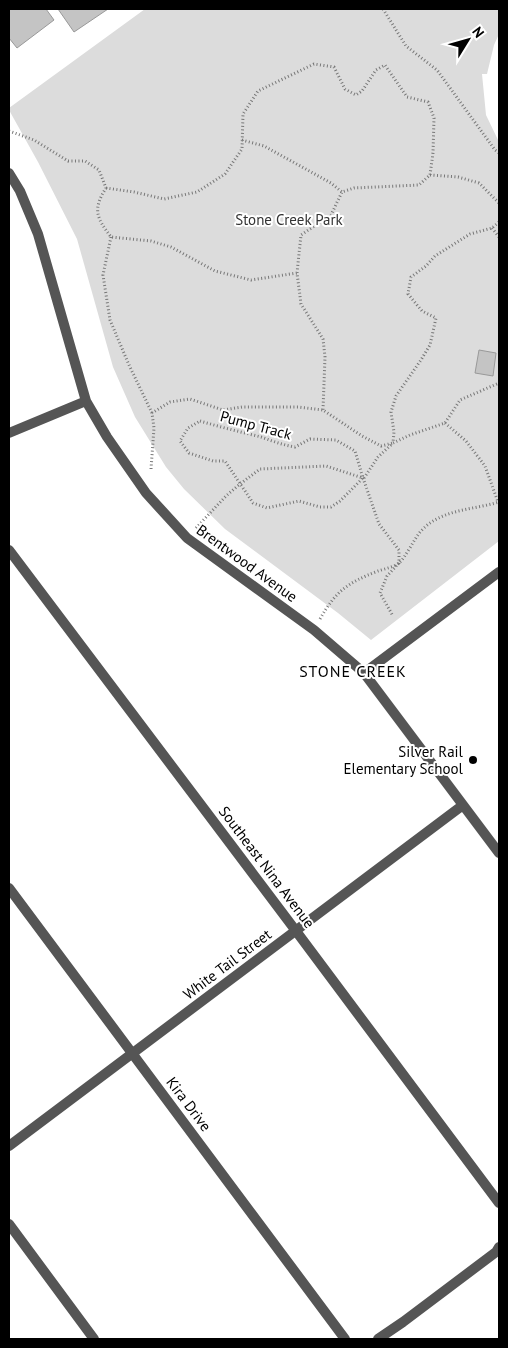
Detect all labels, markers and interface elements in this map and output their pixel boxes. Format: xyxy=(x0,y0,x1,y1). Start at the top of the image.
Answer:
north arrow xyxy=(443,15,493,65)
text: N xyxy=(468,23,488,41)
park label: Stone Creek Park xyxy=(235,210,344,229)
street label: Pump Track xyxy=(218,406,295,444)
street label: Brentwood Avenue xyxy=(193,520,301,606)
district label: STONE CREEK xyxy=(299,661,407,681)
place label: Silver Rail Elementary School xyxy=(343,742,464,778)
marker: Silver Rail Elementary School xyxy=(467,754,479,766)
street label: Southeast Nina Avenue xyxy=(215,802,319,932)
street label: White Tail Street xyxy=(179,925,275,1003)
street label: Kira Drive xyxy=(162,1073,216,1135)

